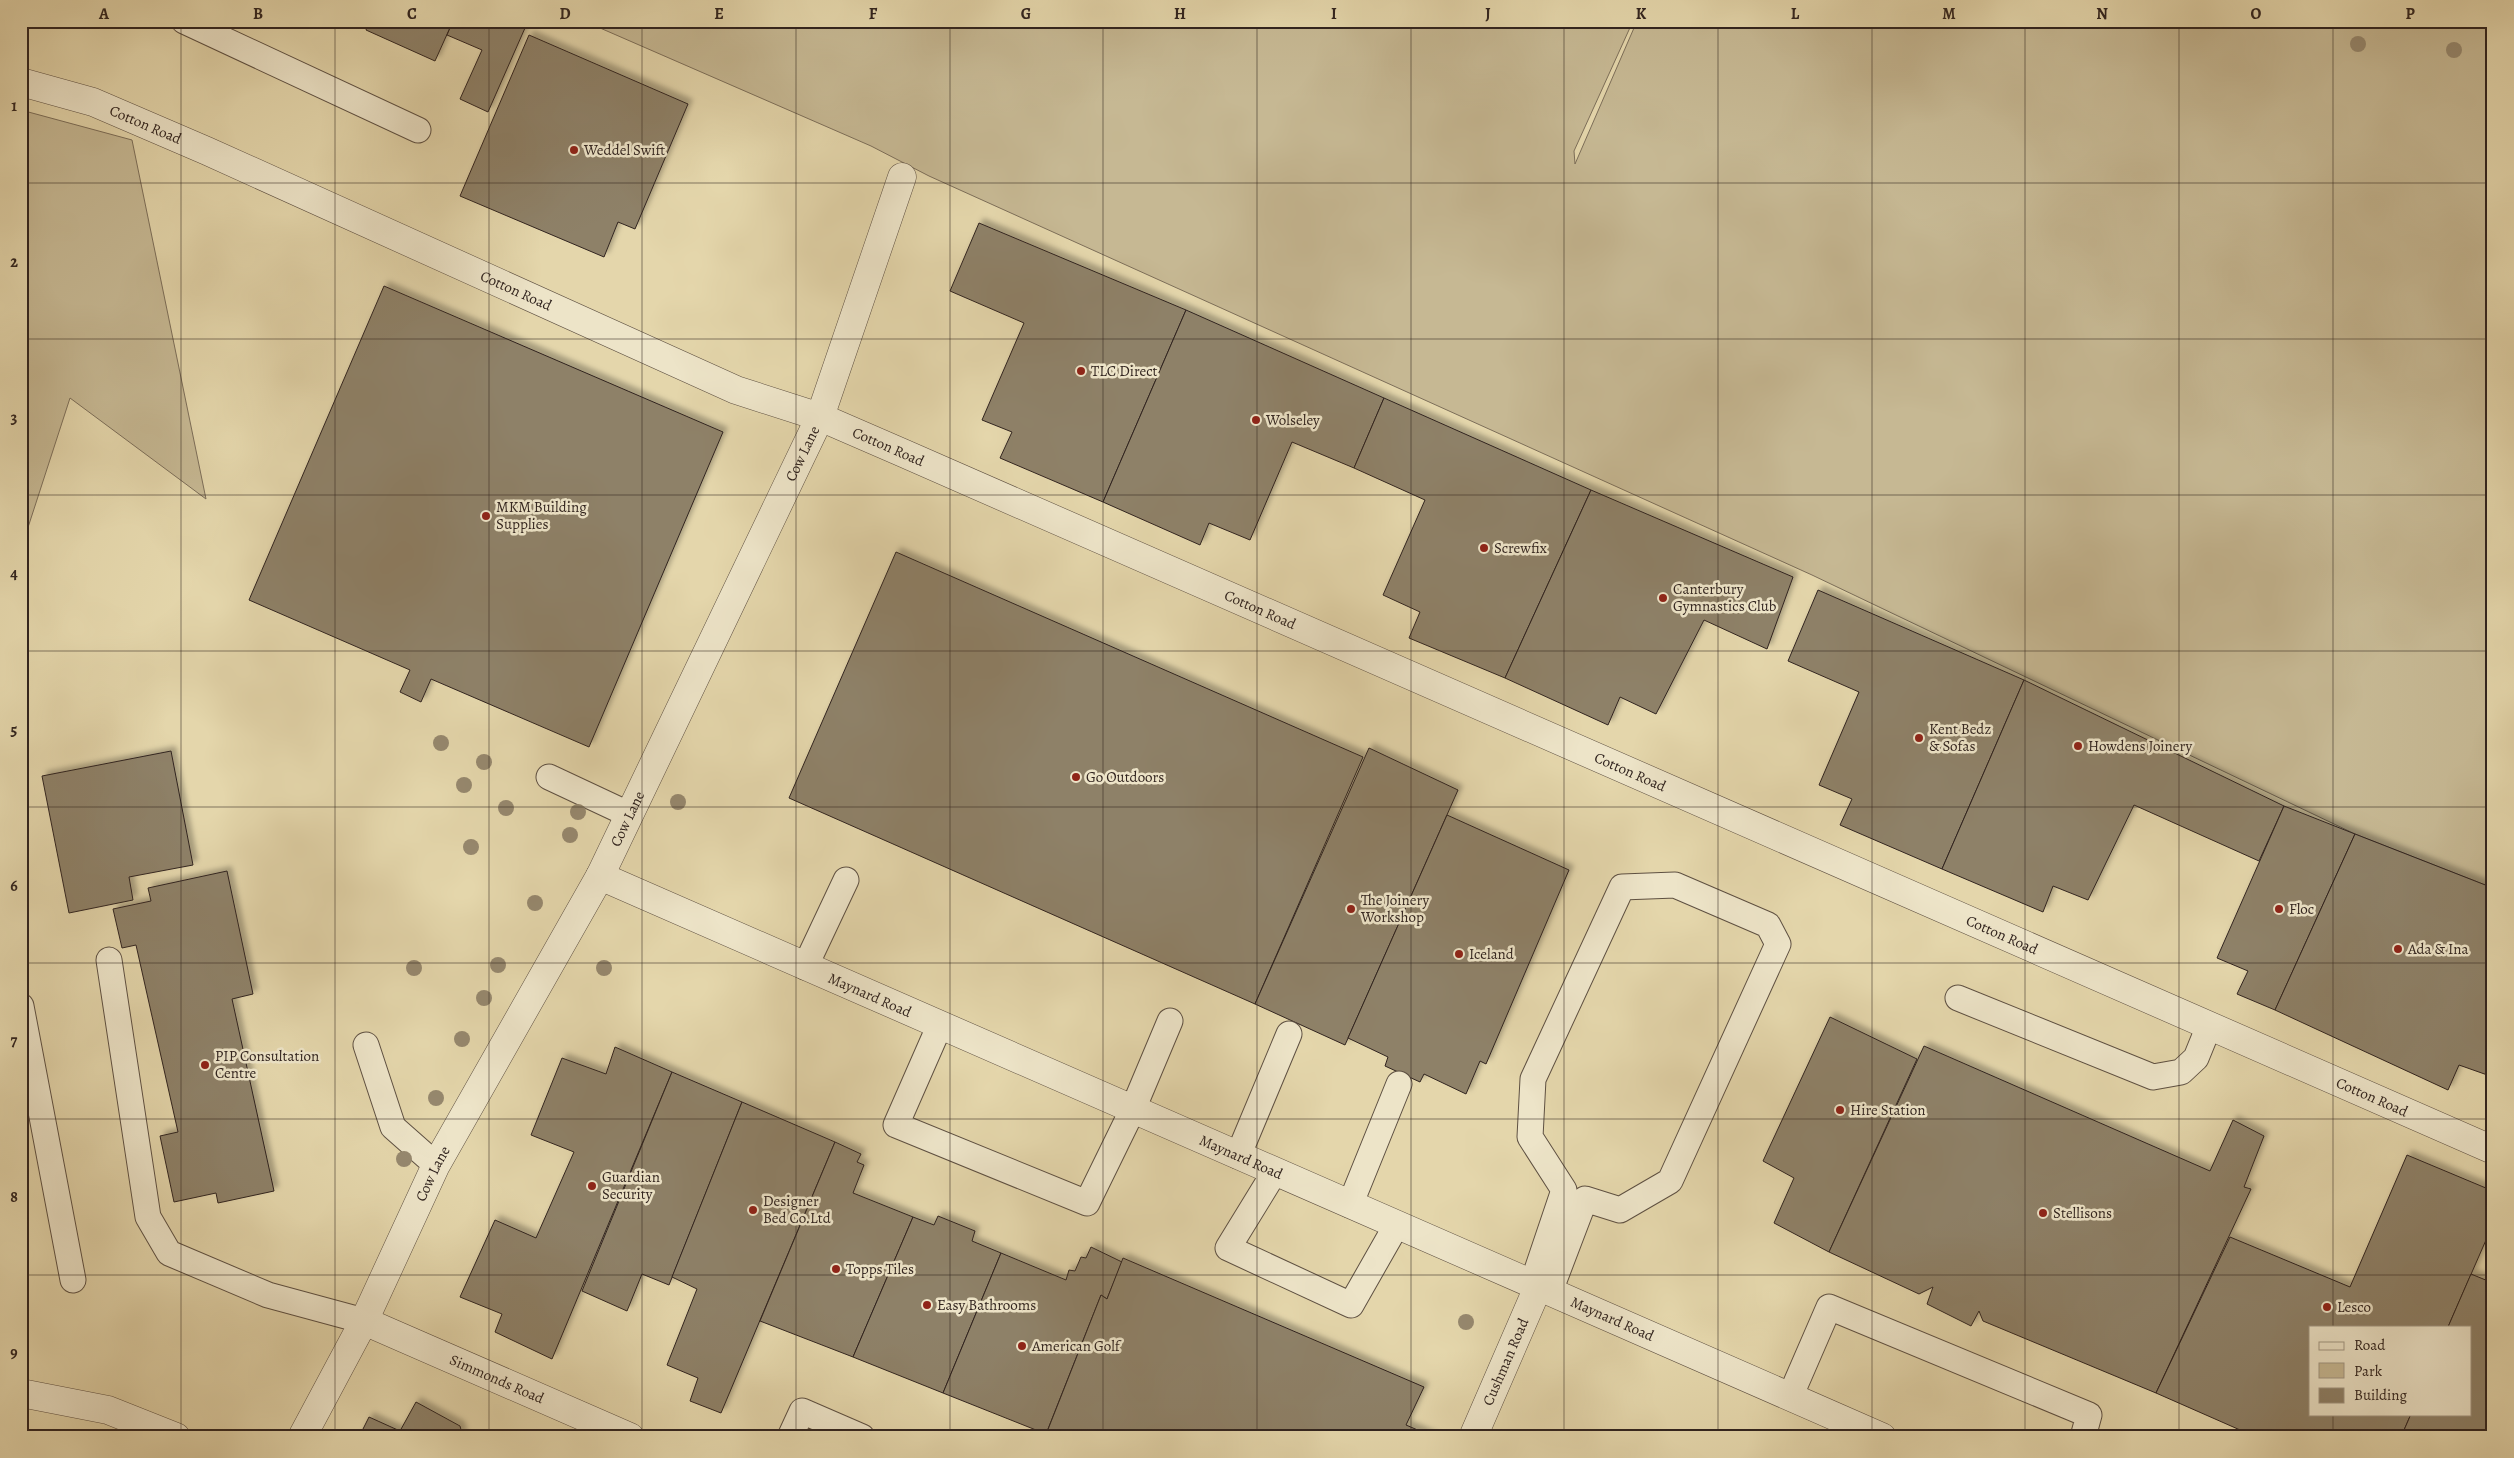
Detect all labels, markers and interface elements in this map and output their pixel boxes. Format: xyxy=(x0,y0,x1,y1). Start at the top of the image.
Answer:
text: A xyxy=(98,3,110,25)
text: B xyxy=(253,3,263,25)
text: C xyxy=(407,3,417,25)
text: D xyxy=(559,3,571,25)
text: E xyxy=(714,3,724,25)
text: F xyxy=(869,3,878,25)
text: G xyxy=(1021,3,1031,25)
text: H xyxy=(1174,3,1186,25)
text: I xyxy=(1331,3,1337,25)
text: J xyxy=(1485,3,1491,25)
text: K xyxy=(1636,3,1647,25)
text: L xyxy=(1791,3,1800,25)
text: M xyxy=(1942,3,1956,25)
text: N xyxy=(2096,3,2108,25)
text: O xyxy=(2251,3,2262,25)
text: P xyxy=(2405,3,2415,25)
text: 1 xyxy=(11,95,17,117)
street label: Cotton Road xyxy=(107,100,186,149)
place label: Weddel Swift xyxy=(583,140,665,160)
marker: Weddel Swift xyxy=(568,144,580,156)
text: 2 xyxy=(10,251,18,273)
street label: Cotton Road xyxy=(477,266,556,316)
place label: TLC Direct xyxy=(1091,361,1158,381)
marker: TLC Direct xyxy=(1075,365,1087,377)
text: 3 xyxy=(11,407,18,429)
place label: Wolseley xyxy=(1265,410,1320,430)
marker: Wolseley xyxy=(1250,414,1262,426)
street label: Cow Lane xyxy=(781,422,824,485)
street label: Cotton Road xyxy=(849,422,928,471)
place label: MKM Building Supplies xyxy=(496,497,587,534)
marker: MKM Building Supplies xyxy=(480,510,492,522)
place label: Screwfix xyxy=(1494,538,1547,558)
marker: Screwfix xyxy=(1478,542,1490,554)
text: 4 xyxy=(10,563,18,585)
place label: Canterbury Gymnastics Club xyxy=(1673,579,1777,616)
street label: Cotton Road xyxy=(1221,585,1300,634)
marker: Canterbury Gymnastics Club xyxy=(1657,592,1669,604)
text: 5 xyxy=(11,719,18,741)
place label: Kent Bedz & Sofas xyxy=(1929,719,1991,756)
marker: Kent Bedz & Sofas xyxy=(1913,732,1925,744)
place label: Howdens Joinery xyxy=(2088,736,2192,756)
marker: Howdens Joinery xyxy=(2072,740,2084,752)
street label: Cotton Road xyxy=(1591,747,1670,797)
place label: Go Outdoors xyxy=(1086,767,1164,787)
marker: Go Outdoors xyxy=(1070,771,1082,783)
street label: Cow Lane xyxy=(606,787,649,850)
text: 6 xyxy=(10,875,18,897)
place label: The Joinery Workshop xyxy=(1360,890,1429,927)
place label: Floc xyxy=(2289,899,2314,919)
marker: The Joinery Workshop xyxy=(1345,903,1357,915)
marker: Floc xyxy=(2273,903,2285,915)
street label: Cotton Road xyxy=(1963,910,2042,960)
place label: Ada & Ina xyxy=(2407,939,2469,959)
marker: Ada & Ina xyxy=(2392,943,2404,955)
place label: Iceland xyxy=(1469,944,1515,964)
marker: Iceland xyxy=(1453,948,1465,960)
street label: Maynard Road xyxy=(825,968,916,1022)
text: 7 xyxy=(11,1030,18,1052)
place label: PIP Consultation Centre xyxy=(215,1046,319,1083)
marker: PIP Consultation Centre xyxy=(199,1059,211,1071)
street label: Cotton Road xyxy=(2333,1072,2412,1122)
place label: Hire Station xyxy=(1850,1100,1925,1120)
marker: Hire Station xyxy=(1834,1104,1846,1116)
street label: Maynard Road xyxy=(1196,1130,1287,1184)
street label: Cow Lane xyxy=(411,1142,455,1205)
place label: Guardian Security xyxy=(602,1167,660,1204)
marker: Guardian Security xyxy=(586,1180,598,1192)
text: 8 xyxy=(10,1186,18,1208)
place label: Designer Bed Co.Ltd xyxy=(763,1191,832,1228)
place label: Stellisons xyxy=(2053,1203,2112,1223)
marker: Designer Bed Co.Ltd xyxy=(747,1204,759,1216)
marker: Stellisons xyxy=(2037,1207,2049,1219)
place label: Topps Tiles xyxy=(846,1259,914,1279)
marker: Topps Tiles xyxy=(830,1263,842,1275)
street label: Maynard Road xyxy=(1568,1292,1658,1346)
place label: Easy Bathrooms xyxy=(937,1295,1036,1315)
place label: Lesco xyxy=(2337,1297,2371,1317)
marker: Easy Bathrooms xyxy=(921,1299,933,1311)
marker: Lesco xyxy=(2321,1301,2333,1313)
street label: Cushman Road xyxy=(1478,1314,1534,1409)
legend xyxy=(2309,1326,2472,1416)
text: Road xyxy=(2354,1335,2386,1355)
place label: American Golf xyxy=(1031,1336,1122,1356)
marker: American Golf xyxy=(1016,1340,1028,1352)
text: 9 xyxy=(10,1342,18,1364)
street label: Simmonds Road xyxy=(447,1350,548,1409)
text: Park xyxy=(2354,1361,2383,1381)
text: Building xyxy=(2354,1385,2407,1405)

